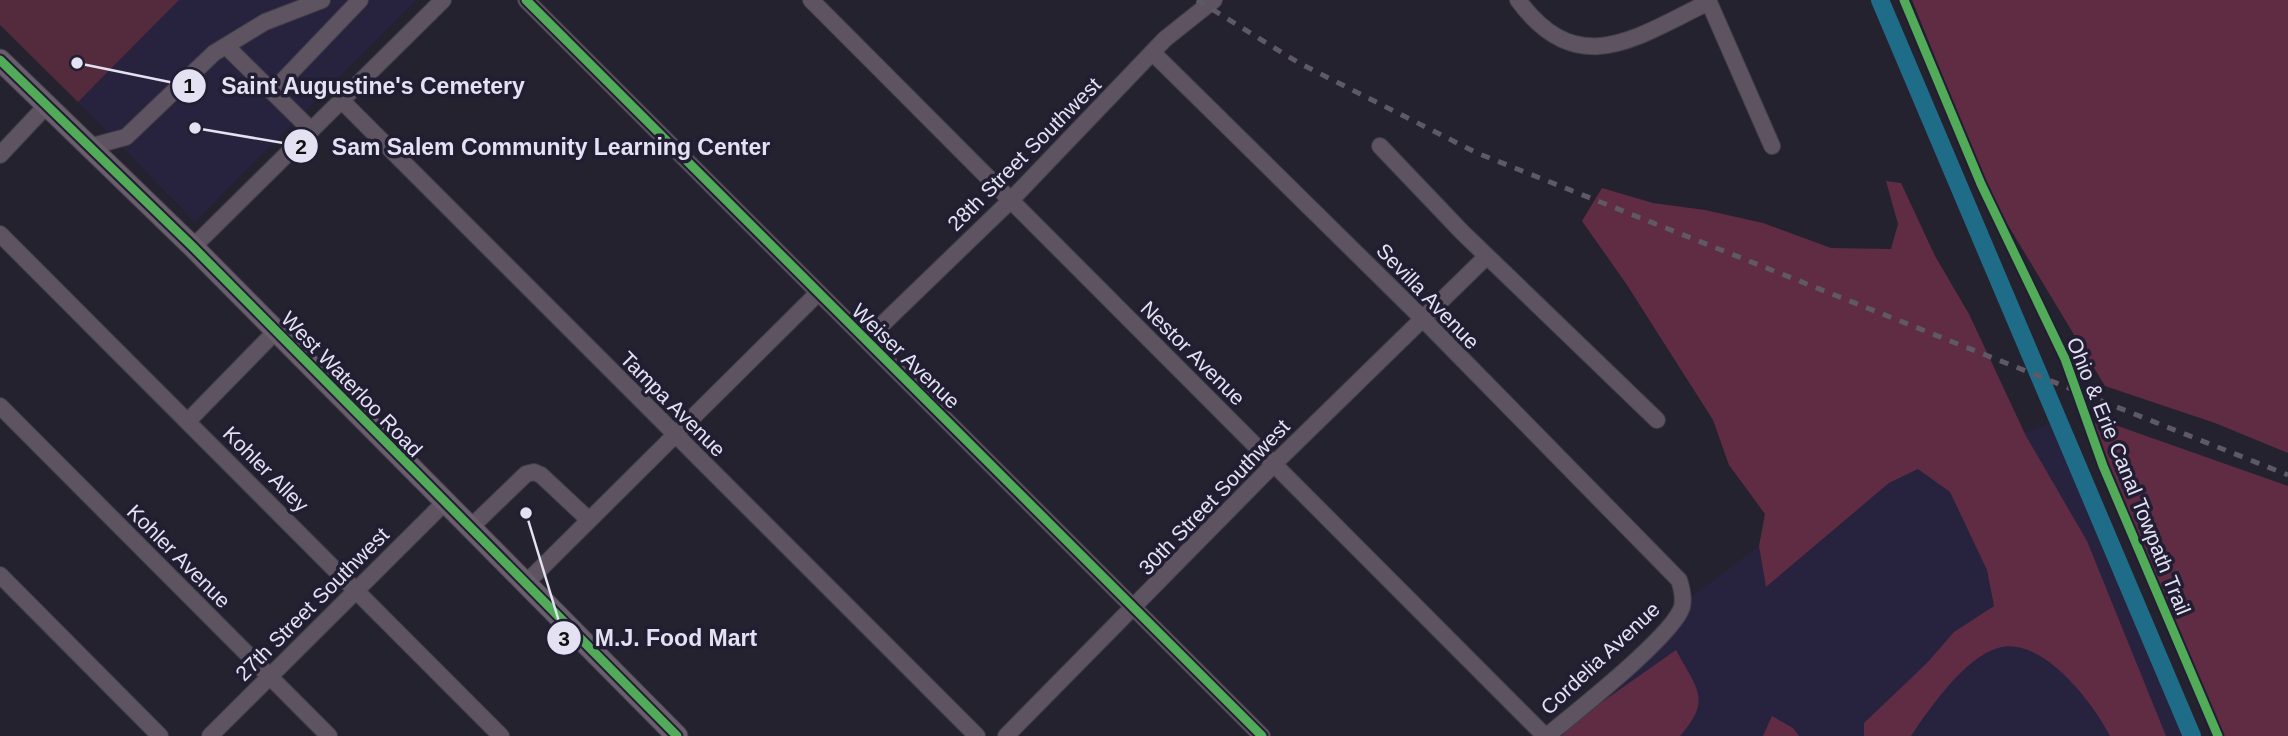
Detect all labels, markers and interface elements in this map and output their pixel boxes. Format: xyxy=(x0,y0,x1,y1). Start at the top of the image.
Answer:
callout: Saint Augustine's Cemetery xyxy=(171,64,539,108)
text: Saint Augustine's Cemetery xyxy=(221,73,525,99)
street label: 28th Street Southwest xyxy=(943,73,1105,235)
text: 1 xyxy=(183,74,195,97)
callout: Sam Salem Community Learning Center xyxy=(283,124,785,168)
text: Sam Salem Community Learning Center xyxy=(332,134,770,160)
text: 2 xyxy=(295,135,307,158)
street label: Sevilla Avenue xyxy=(1372,239,1484,353)
street label: Nestor Avenue xyxy=(1136,296,1250,410)
street label: Weiser Avenue xyxy=(847,299,965,413)
street label: West Waterloo Road xyxy=(277,307,427,461)
street label: Ohio & Erie Canal Towpath Trail xyxy=(2063,334,2195,618)
street label: Tampa Avenue xyxy=(616,347,730,461)
street label: 30th Street Southwest xyxy=(1134,415,1294,579)
street label: Kohler Alley xyxy=(219,422,314,517)
street label: Kohler Avenue xyxy=(123,500,235,612)
street label: 27th Street Southwest xyxy=(231,523,393,685)
street label: Cordelia Avenue xyxy=(1536,597,1664,719)
callout: M.J. Food Mart xyxy=(546,616,771,660)
text: M.J. Food Mart xyxy=(595,625,757,651)
text: 3 xyxy=(558,627,570,650)

